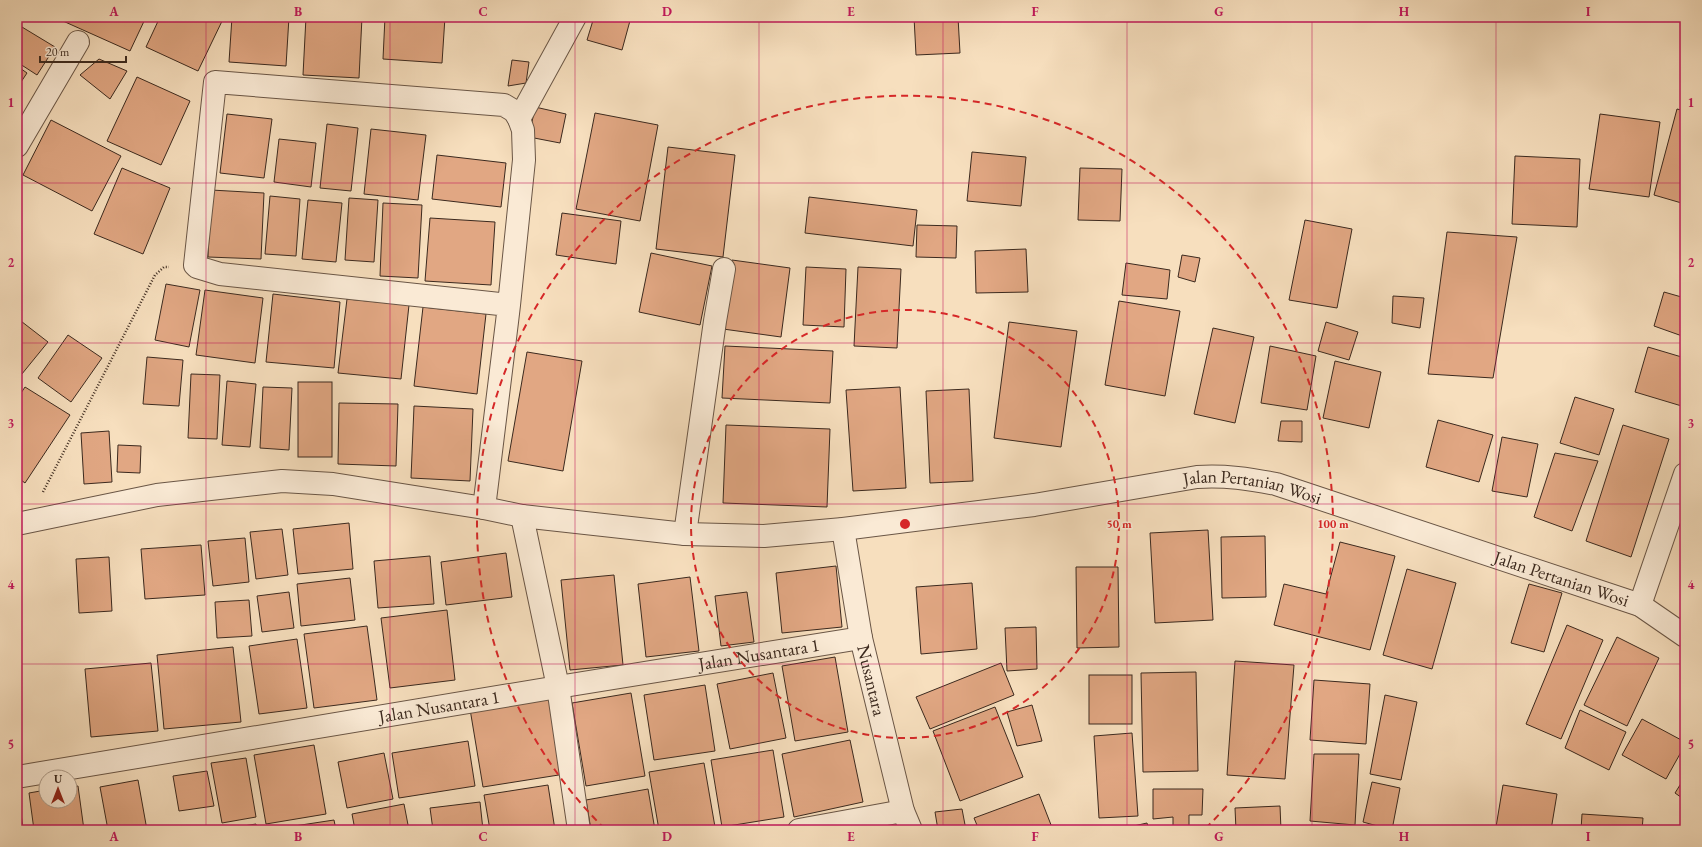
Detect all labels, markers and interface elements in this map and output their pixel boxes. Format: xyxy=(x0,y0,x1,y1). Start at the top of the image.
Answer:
text: A xyxy=(108,3,119,20)
text: B xyxy=(294,3,302,20)
text: C xyxy=(478,3,488,20)
text: D xyxy=(662,3,672,20)
text: E xyxy=(847,3,855,20)
text: F xyxy=(1031,3,1039,20)
text: G xyxy=(1214,3,1224,20)
text: H xyxy=(1399,3,1410,20)
text: I xyxy=(1586,3,1591,20)
scale bar xyxy=(40,38,126,64)
text: 20 m xyxy=(46,44,70,60)
text: 1 xyxy=(8,94,15,111)
text: 1 xyxy=(1688,94,1695,111)
text: 2 xyxy=(8,254,15,271)
text: 2 xyxy=(1688,254,1695,271)
text: 3 xyxy=(8,415,15,432)
text: 3 xyxy=(1688,415,1695,432)
street label: Jalan Pertanian Wosi xyxy=(1179,464,1325,510)
text: 50 m xyxy=(1106,516,1132,532)
text: 100 m xyxy=(1317,516,1349,532)
centre of rings xyxy=(898,517,912,531)
street label: Jalan Pertanian Wosi xyxy=(1489,545,1633,612)
text: 4 xyxy=(8,576,15,593)
text: 4 xyxy=(1688,576,1695,593)
street label: Jalan Nusantara 1 xyxy=(695,633,821,675)
street label: Nusantara xyxy=(852,642,892,719)
street label: Jalan Nusantara 1 xyxy=(375,685,501,728)
text: 5 xyxy=(8,736,14,753)
text: 5 xyxy=(1688,736,1694,753)
north arrow xyxy=(38,769,78,809)
text: U xyxy=(54,772,63,786)
text: A xyxy=(108,828,119,845)
text: B xyxy=(294,828,302,845)
text: C xyxy=(478,828,488,845)
text: D xyxy=(662,828,672,845)
text: E xyxy=(847,828,855,845)
text: F xyxy=(1031,828,1039,845)
text: G xyxy=(1214,828,1224,845)
text: H xyxy=(1399,828,1410,845)
text: I xyxy=(1586,828,1591,845)

